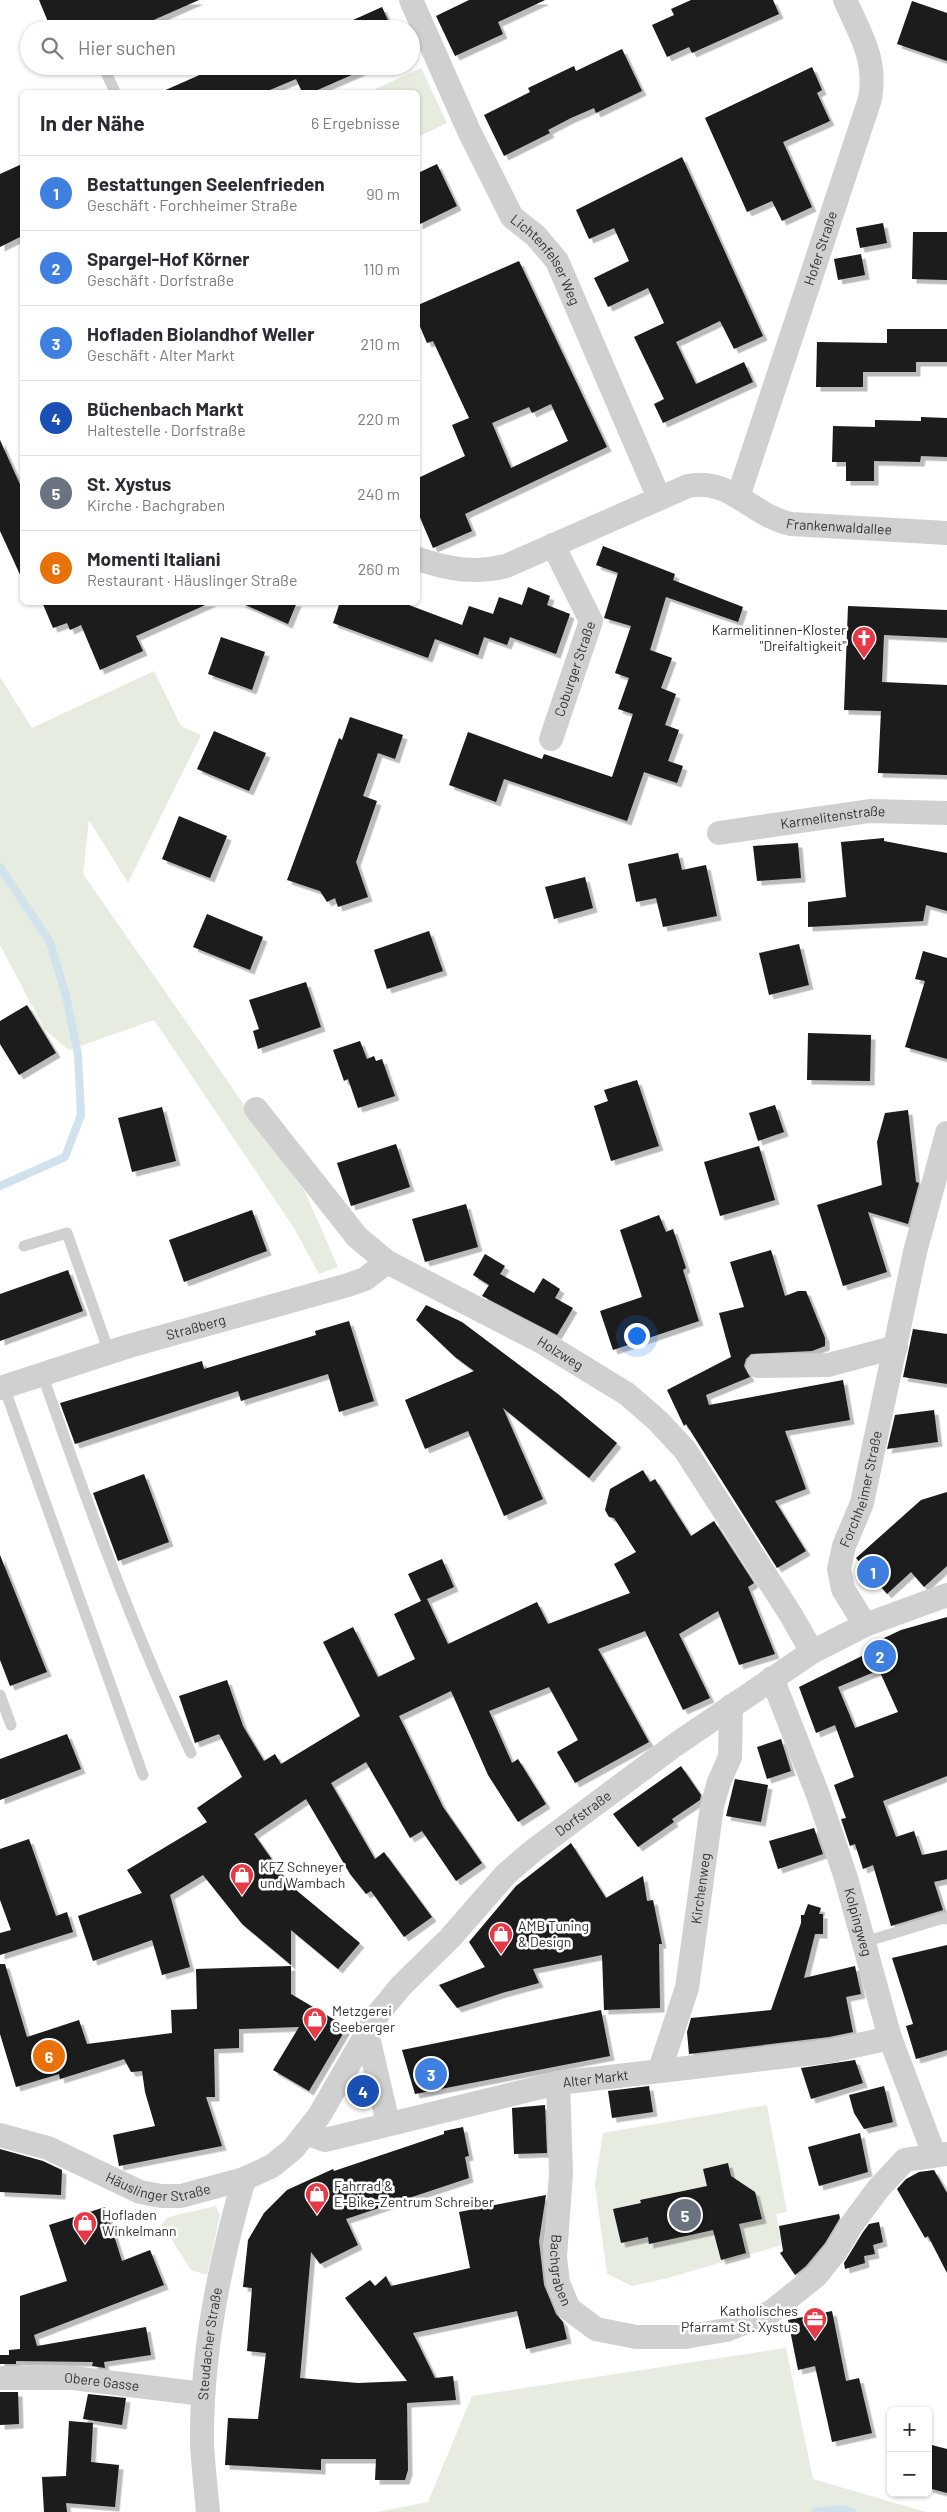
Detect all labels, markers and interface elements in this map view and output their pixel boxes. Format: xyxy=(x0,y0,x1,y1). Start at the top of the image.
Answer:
search box xyxy=(20,20,420,75)
icon: search xyxy=(38,34,66,62)
text: Hier suchen xyxy=(78,36,176,59)
text: In der Nähe xyxy=(40,110,145,135)
text: 6 Ergebnisse xyxy=(311,113,400,132)
text: Bestattungen Seelenfrieden xyxy=(87,172,325,195)
text: 1 xyxy=(53,184,59,203)
text: 90 m xyxy=(366,184,400,203)
text: Geschäft · Forchheimer Straße xyxy=(87,195,297,214)
street label: Hofer Straße xyxy=(800,209,840,287)
street label: Lichtenfelser Weg xyxy=(507,210,584,308)
text: Spargel-Hof Körner xyxy=(87,247,250,270)
text: 2 xyxy=(52,259,60,278)
text: 110 m xyxy=(363,259,400,278)
text: Geschäft · Dorfstraße xyxy=(87,270,234,289)
text: Hofladen Biolandhof Weller xyxy=(87,322,314,345)
text: 3 xyxy=(52,334,60,353)
text: 210 m xyxy=(361,334,400,353)
text: Geschäft · Alter Markt xyxy=(87,345,235,364)
text: Büchenbach Markt xyxy=(87,397,244,420)
text: 4 xyxy=(51,409,61,428)
text: 220 m xyxy=(357,409,400,428)
text: Haltestelle · Dorfstraße xyxy=(87,420,246,439)
text: St. Xystus xyxy=(87,472,171,495)
text: 5 xyxy=(52,484,60,503)
text: 240 m xyxy=(357,484,400,503)
text: Kirche · Bachgraben xyxy=(87,495,225,514)
street label: Frankenwaldallee xyxy=(785,514,892,538)
text: Momenti Italiani xyxy=(87,547,221,570)
text: 6 xyxy=(52,559,60,578)
text: 260 m xyxy=(358,559,400,578)
text: Restaurant · Häuslinger Straße xyxy=(87,570,298,589)
street label: Coburger Straße xyxy=(550,619,598,719)
place label: Karmelitinnen-Kloster "Dreifaltigkeit" xyxy=(712,621,846,654)
church icon: Karmelitinnen-Kloster "Dreifaltigkeit" xyxy=(851,625,877,659)
street label: Karmelitenstraße xyxy=(779,802,886,832)
street label: Straßberg xyxy=(164,1311,227,1343)
your location xyxy=(624,1323,650,1349)
street label: Holzweg xyxy=(534,1332,587,1373)
street label: Forchheimer Straße xyxy=(835,1429,885,1550)
pin: 1 xyxy=(857,1553,889,1591)
pin: 2 xyxy=(864,1637,896,1675)
street label: Dorfstraße xyxy=(551,1787,614,1839)
street label: Kirchenweg xyxy=(687,1852,713,1925)
place label: KFZ Schneyer und Wambach xyxy=(260,1858,345,1891)
shop icon: KFZ Schneyer und Wambach xyxy=(229,1862,255,1896)
street label: Kolpingweg xyxy=(841,1886,876,1958)
place label: AMB Tuning & Design xyxy=(518,1917,589,1950)
shop icon: AMB Tuning & Design xyxy=(488,1921,514,1955)
place label: Metzgerei Seeberger xyxy=(332,2002,395,2035)
shop icon: Metzgerei Seeberger xyxy=(302,2006,328,2040)
pin: 6 xyxy=(33,2037,65,2075)
pin: 3 xyxy=(415,2055,447,2093)
street label: Alter Markt xyxy=(562,2066,630,2090)
pin: 4 xyxy=(347,2072,379,2110)
street label: Häuslinger Straße xyxy=(103,2168,212,2204)
place label: Fahrrad & E-Bike-Zentrum Schreiber xyxy=(334,2177,494,2210)
shop icon: Fahrrad & E-Bike-Zentrum Schreiber xyxy=(304,2181,330,2215)
pin: 5 xyxy=(669,2196,701,2234)
place label: Hofladen Winkelmann xyxy=(102,2206,177,2239)
shop icon: Hofladen Winkelmann xyxy=(72,2210,98,2244)
street label: Bachgraben xyxy=(547,2234,576,2308)
street label: Steudacher Straße xyxy=(194,2286,225,2401)
place label: Katholisches Pfarramt St. Xystus xyxy=(681,2302,798,2335)
office icon: Katholisches Pfarramt St. Xystus xyxy=(802,2306,828,2340)
street label: Obere Gasse xyxy=(64,2369,140,2394)
map controls xyxy=(887,2407,932,2497)
button: + xyxy=(887,2407,932,2452)
button: − xyxy=(887,2452,932,2497)

